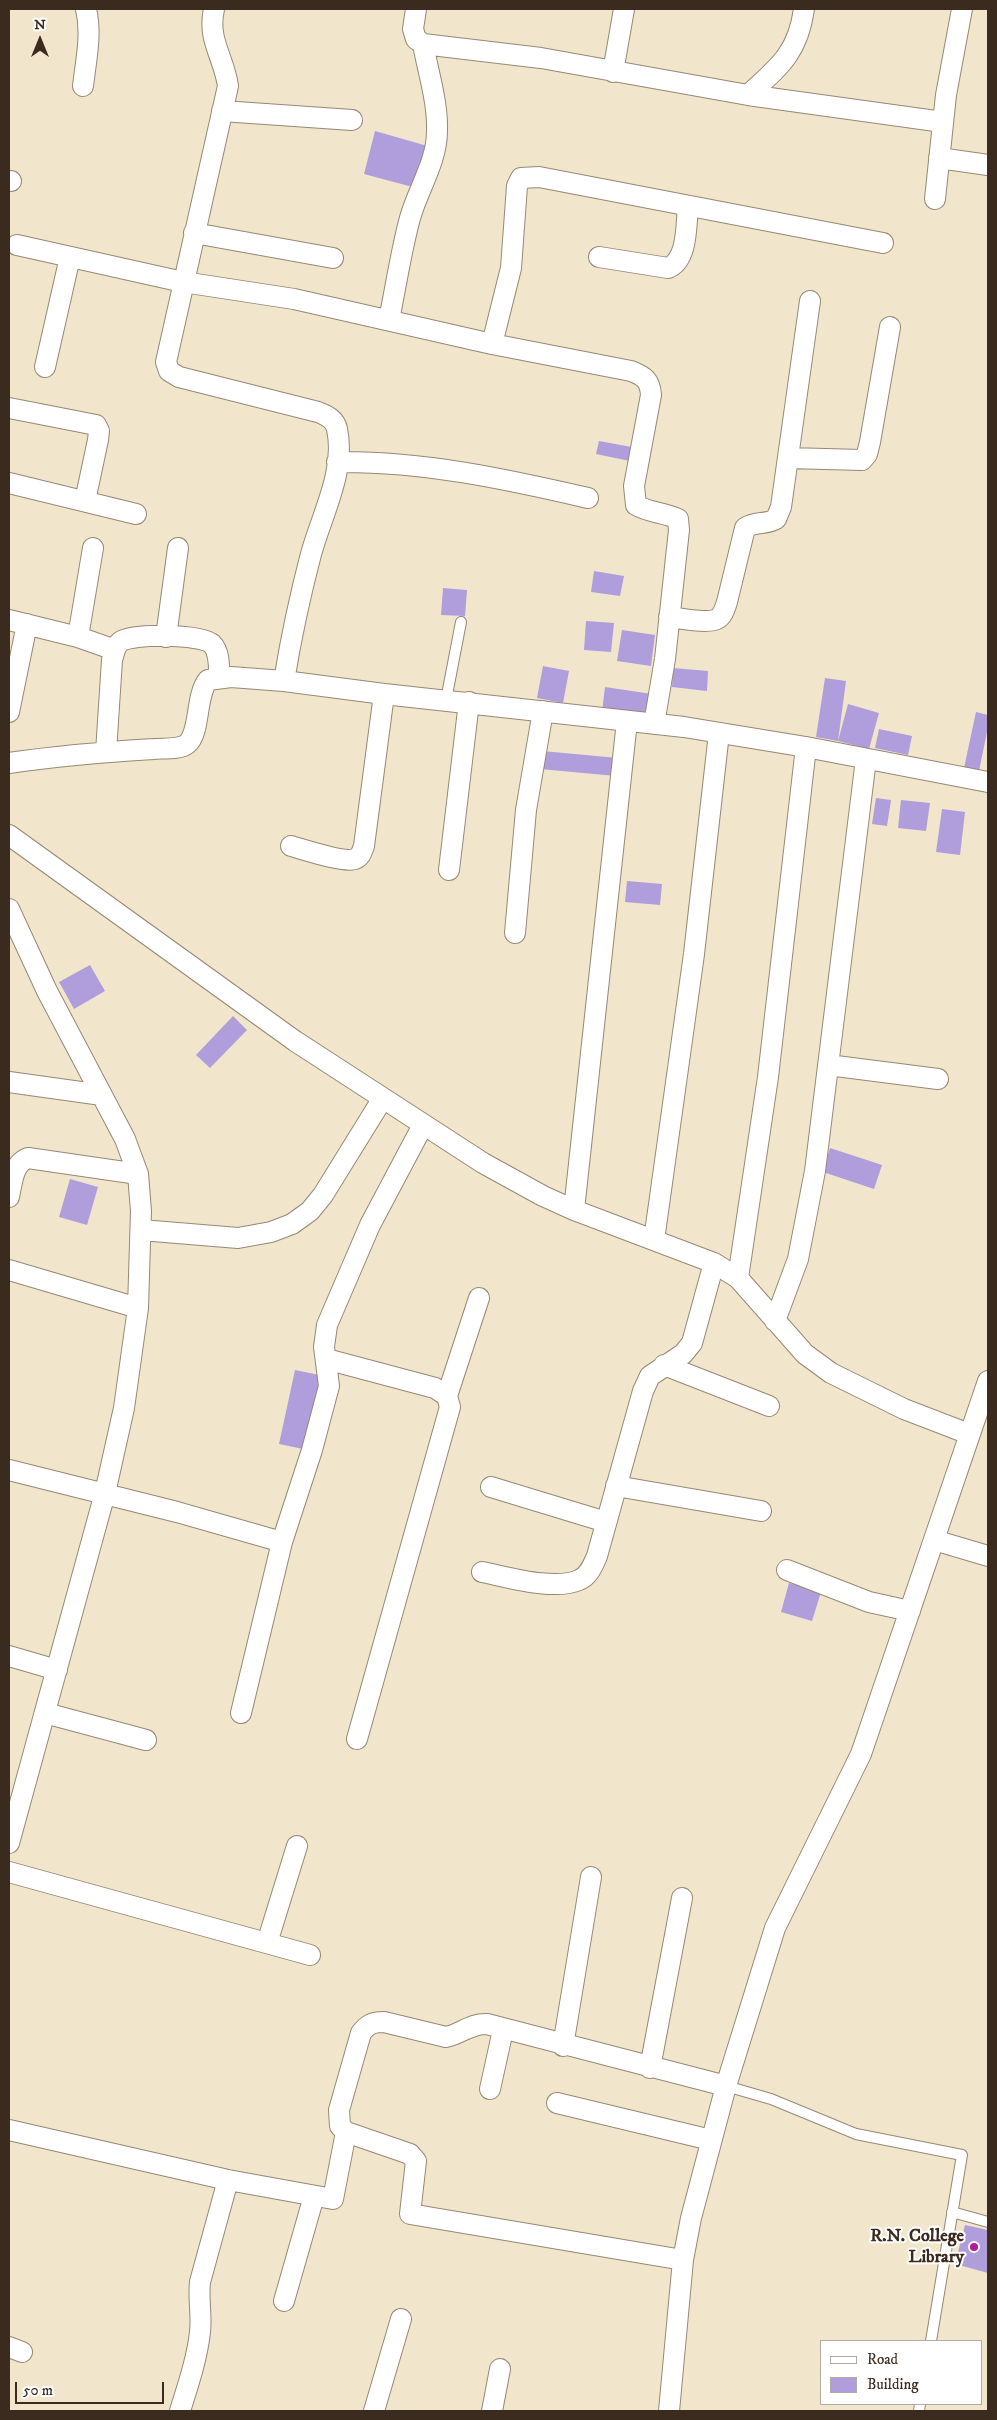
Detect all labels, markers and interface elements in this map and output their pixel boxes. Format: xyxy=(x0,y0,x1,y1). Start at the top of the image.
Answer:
north arrow xyxy=(15,15,65,65)
text: N xyxy=(34,16,46,34)
place label: R.N. College Library xyxy=(870,2226,964,2268)
marker: R.N. College Library xyxy=(968,2241,980,2253)
legend xyxy=(820,2340,982,2405)
text: Road xyxy=(867,2350,898,2369)
scale bar xyxy=(18,2372,166,2404)
text: Building xyxy=(867,2375,919,2394)
text: 50 m xyxy=(23,2381,53,2400)

